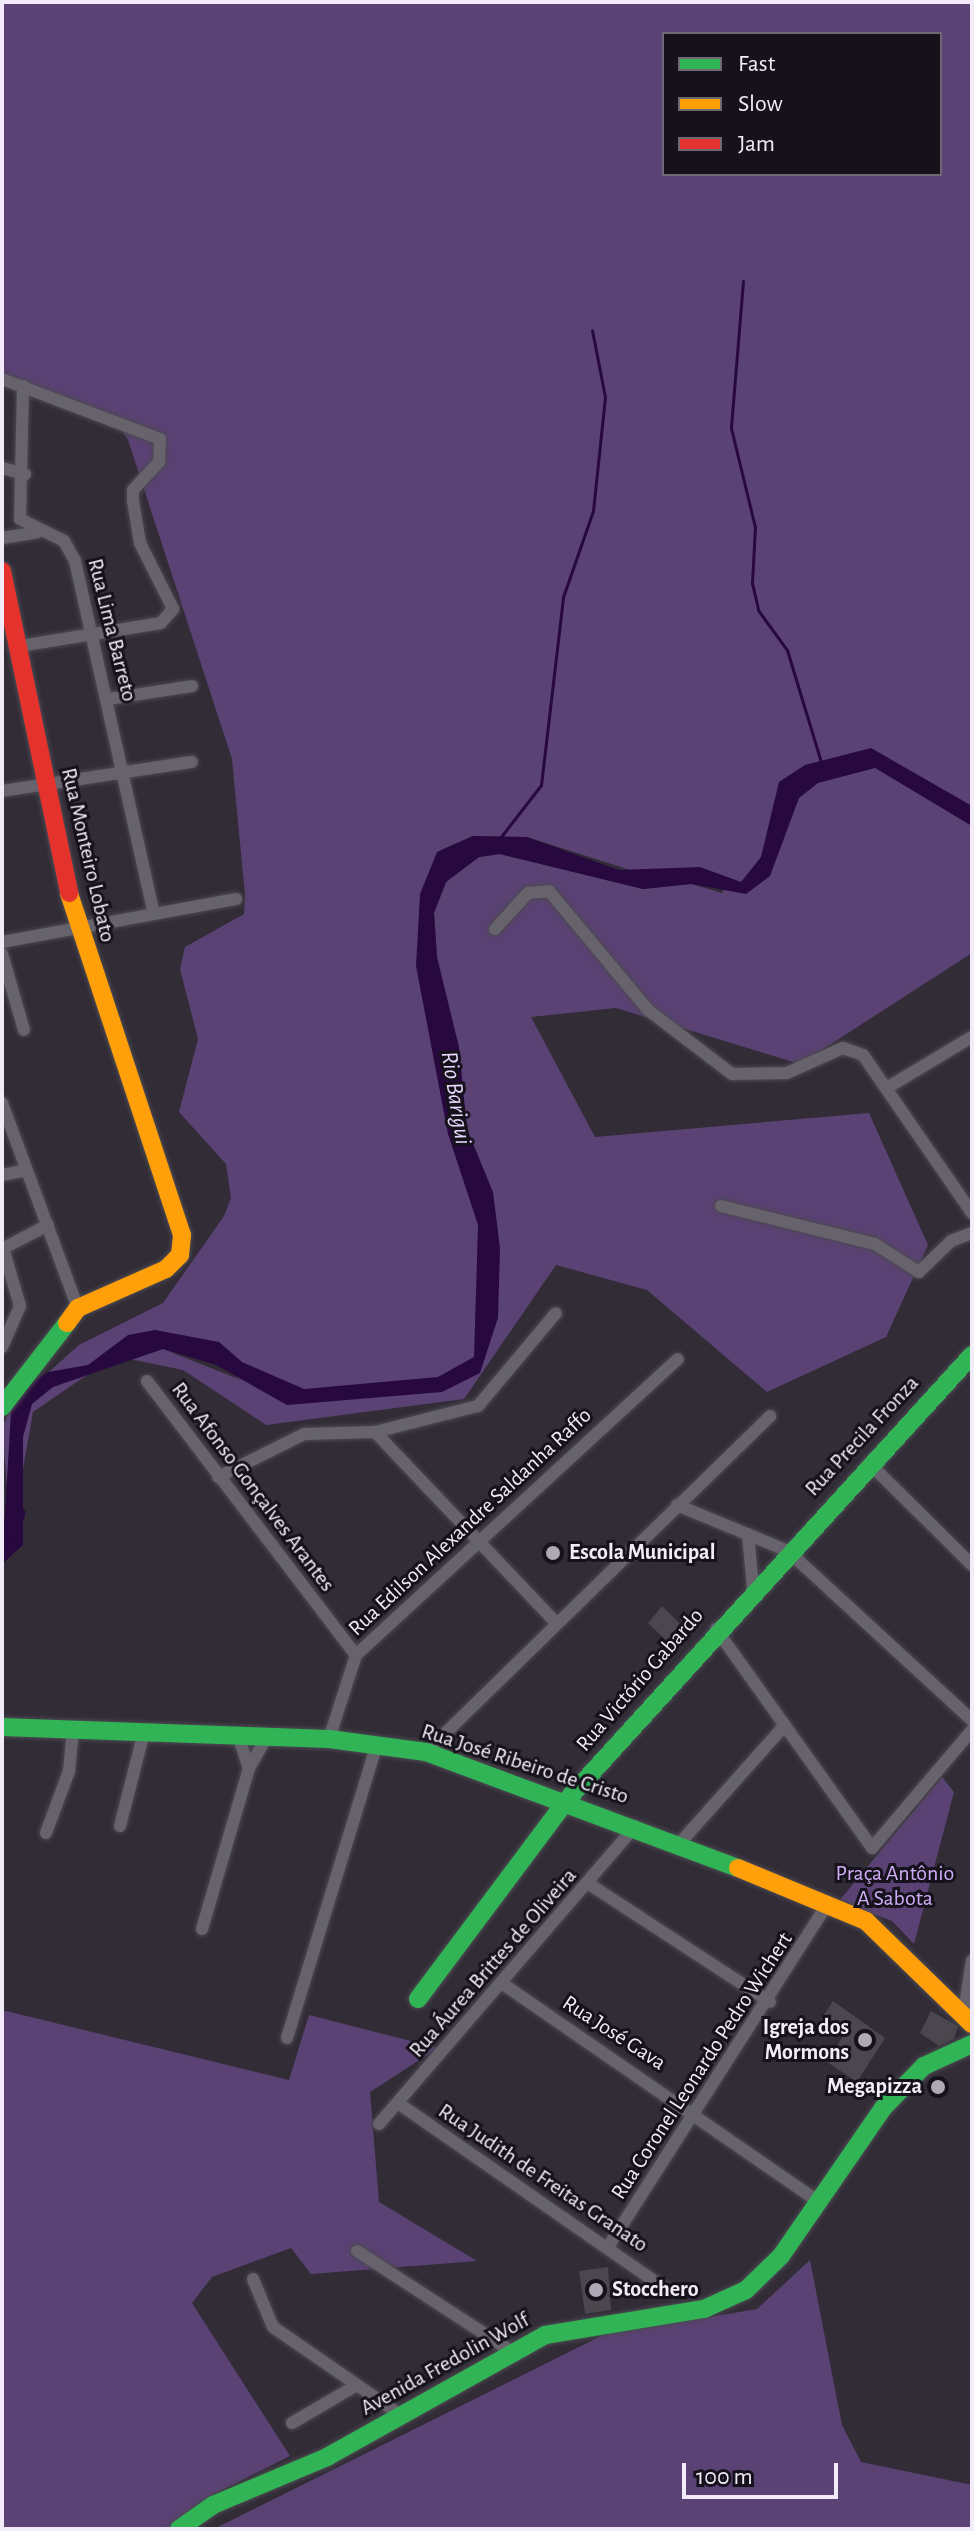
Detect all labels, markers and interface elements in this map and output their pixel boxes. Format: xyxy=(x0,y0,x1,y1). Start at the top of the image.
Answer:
legend xyxy=(662,32,942,176)
text: Fast xyxy=(738,52,775,76)
text: Slow xyxy=(738,92,783,116)
text: Jam xyxy=(738,132,775,156)
street label: Rua Lima Barreto xyxy=(82,556,142,704)
street label: Rua Monteiro Lobato xyxy=(55,765,121,945)
water label: Rio Barigui xyxy=(433,1049,477,1147)
street label: Rua Precila Fronza xyxy=(799,1370,925,1502)
street label: Rua Afonso Gonçalves Arantes xyxy=(166,1377,340,1597)
street label: Rua Edilson Alexandre Saldanha Raffo xyxy=(343,1402,597,1642)
place label: Escola Municipal xyxy=(569,1540,715,1566)
marker: Escola Municipal xyxy=(544,1544,562,1562)
street label: Rua Victório Gabardo xyxy=(571,1603,709,1757)
street label: Rua José Ribeiro de Cristo xyxy=(418,1718,632,1810)
park label: Praça Antônio A Sabota xyxy=(836,1860,954,1912)
street label: Rua Áurea Brittes de Oliveira xyxy=(404,1863,582,2063)
street label: Rua Coronel Leonardo Pedro Wichert xyxy=(606,1928,798,2204)
street label: Rua José Gava xyxy=(557,1990,671,2076)
place label: Igreja dos Mormons xyxy=(763,2014,849,2066)
marker: Igreja dos Mormons xyxy=(856,2031,874,2049)
place label: Megapizza xyxy=(827,2074,922,2100)
marker: Megapizza xyxy=(929,2078,947,2096)
street label: Rua Judith de Freitas Granato xyxy=(433,2098,653,2258)
place label: Stocchero xyxy=(612,2277,699,2303)
marker: Stocchero xyxy=(587,2281,605,2299)
street label: Avenida Fredolin Wolf xyxy=(356,2307,534,2421)
scale bar xyxy=(686,2447,842,2497)
text: 100 m xyxy=(696,2465,753,2489)

